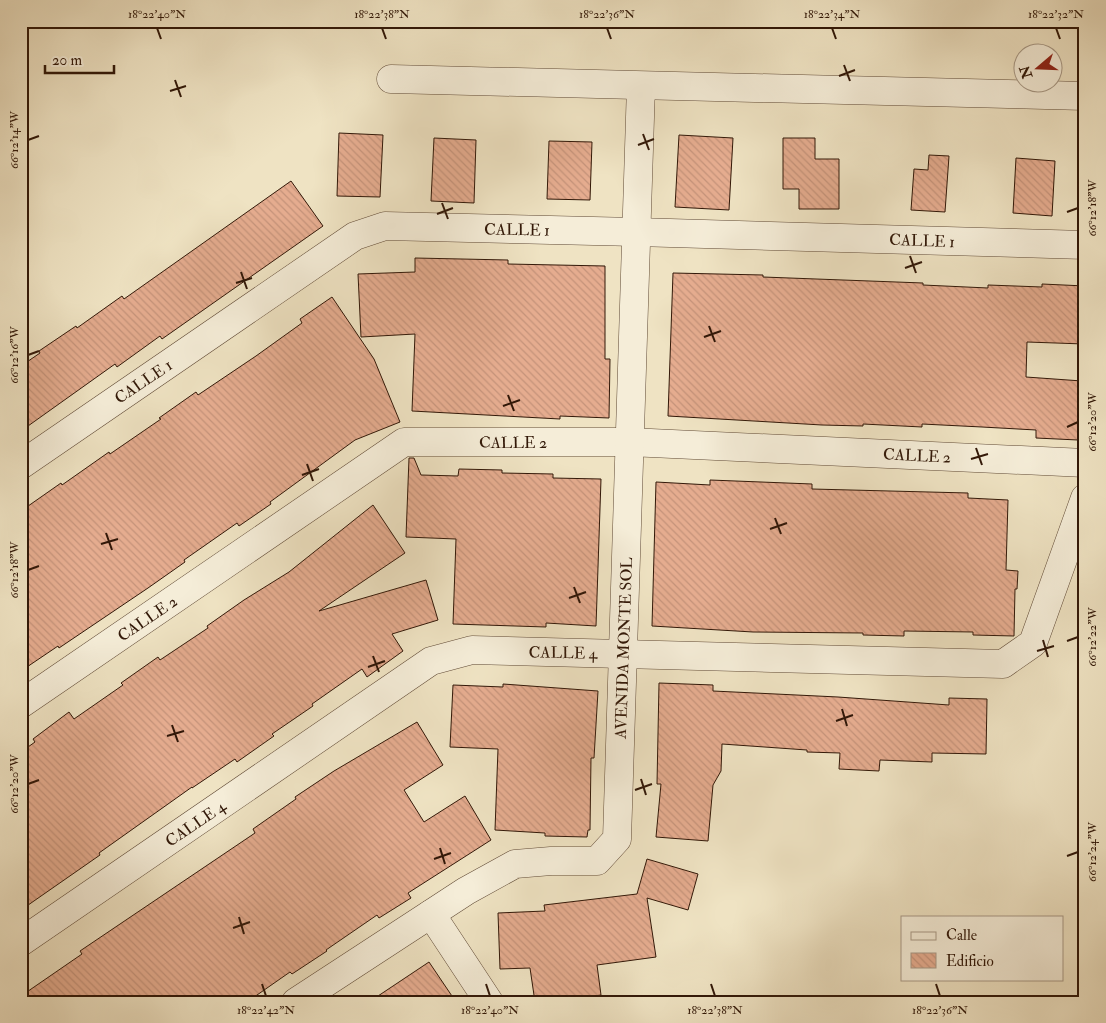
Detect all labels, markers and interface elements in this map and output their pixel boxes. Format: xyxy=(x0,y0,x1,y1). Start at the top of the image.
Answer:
text: 18°22'40"N xyxy=(128,7,186,22)
text: 18°22'38"N xyxy=(354,7,410,22)
text: 18°22'36"N xyxy=(579,7,635,22)
text: 18°22'34"N xyxy=(804,7,860,22)
text: 18°22'32"N xyxy=(1028,7,1084,22)
scale bar xyxy=(45,42,114,74)
north arrow xyxy=(1014,42,1064,92)
text: 20 m xyxy=(52,51,82,70)
text: N xyxy=(1016,63,1037,82)
text: 66°12'14"W xyxy=(7,110,22,169)
text: 66°12'18"W xyxy=(1085,179,1100,237)
street label: CALLE 1 xyxy=(484,219,550,241)
street label: CALLE 1 xyxy=(889,230,955,252)
text: 66°12'16"W xyxy=(7,325,22,384)
street label: CALLE 1 xyxy=(111,355,176,408)
text: 66°12'20"W xyxy=(1085,391,1100,452)
street label: CALLE 2 xyxy=(479,433,547,453)
street label: CALLE 2 xyxy=(882,444,951,468)
text: 66°12'18"W xyxy=(7,541,22,599)
street label: AVENIDA MONTE SOL xyxy=(611,556,637,740)
street label: CALLE 2 xyxy=(114,592,181,646)
text: 66°12'22"W xyxy=(1085,607,1100,667)
street label: CALLE 4 xyxy=(529,642,599,664)
text: 66°12'20"W xyxy=(7,753,22,814)
street label: CALLE 4 xyxy=(162,796,231,851)
text: 66°12'24"W xyxy=(1085,821,1100,882)
legend xyxy=(901,916,1064,980)
text: Calle xyxy=(946,926,977,945)
text: Edificio xyxy=(946,952,994,971)
text: 18°22'42"N xyxy=(237,1003,295,1018)
text: 18°22'40"N xyxy=(461,1003,519,1018)
text: 18°22'38"N xyxy=(687,1003,743,1018)
text: 18°22'36"N xyxy=(912,1003,968,1018)

